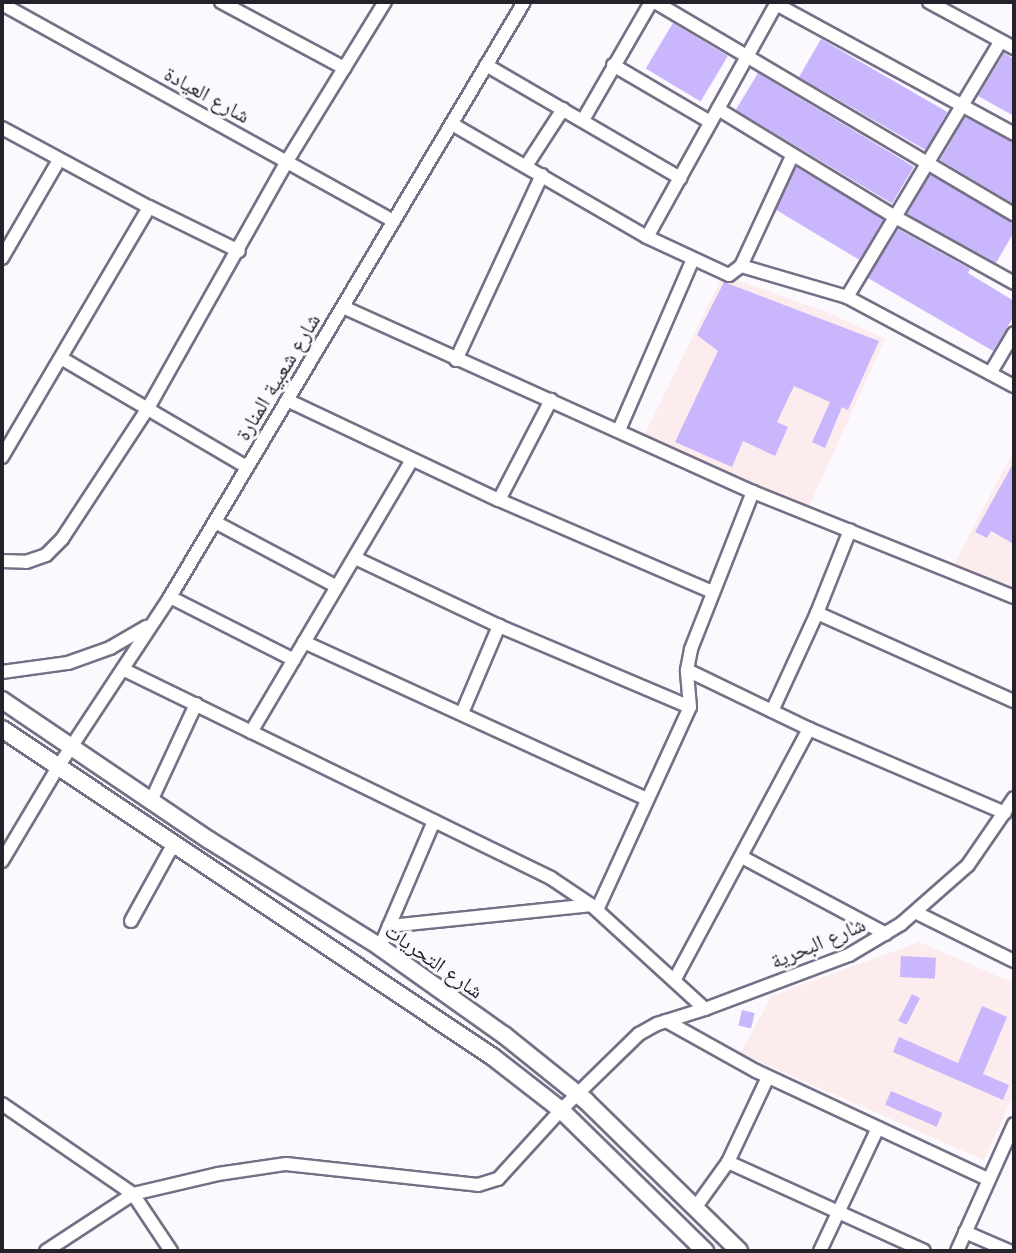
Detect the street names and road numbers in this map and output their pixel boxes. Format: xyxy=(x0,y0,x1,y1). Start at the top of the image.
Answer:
street label: شارع العيادة xyxy=(160,61,254,129)
street label: شارع شعبية المنارة xyxy=(230,309,326,445)
street label: شارع البحرية xyxy=(767,912,869,974)
street label: شارع التحريات xyxy=(380,918,488,1004)

